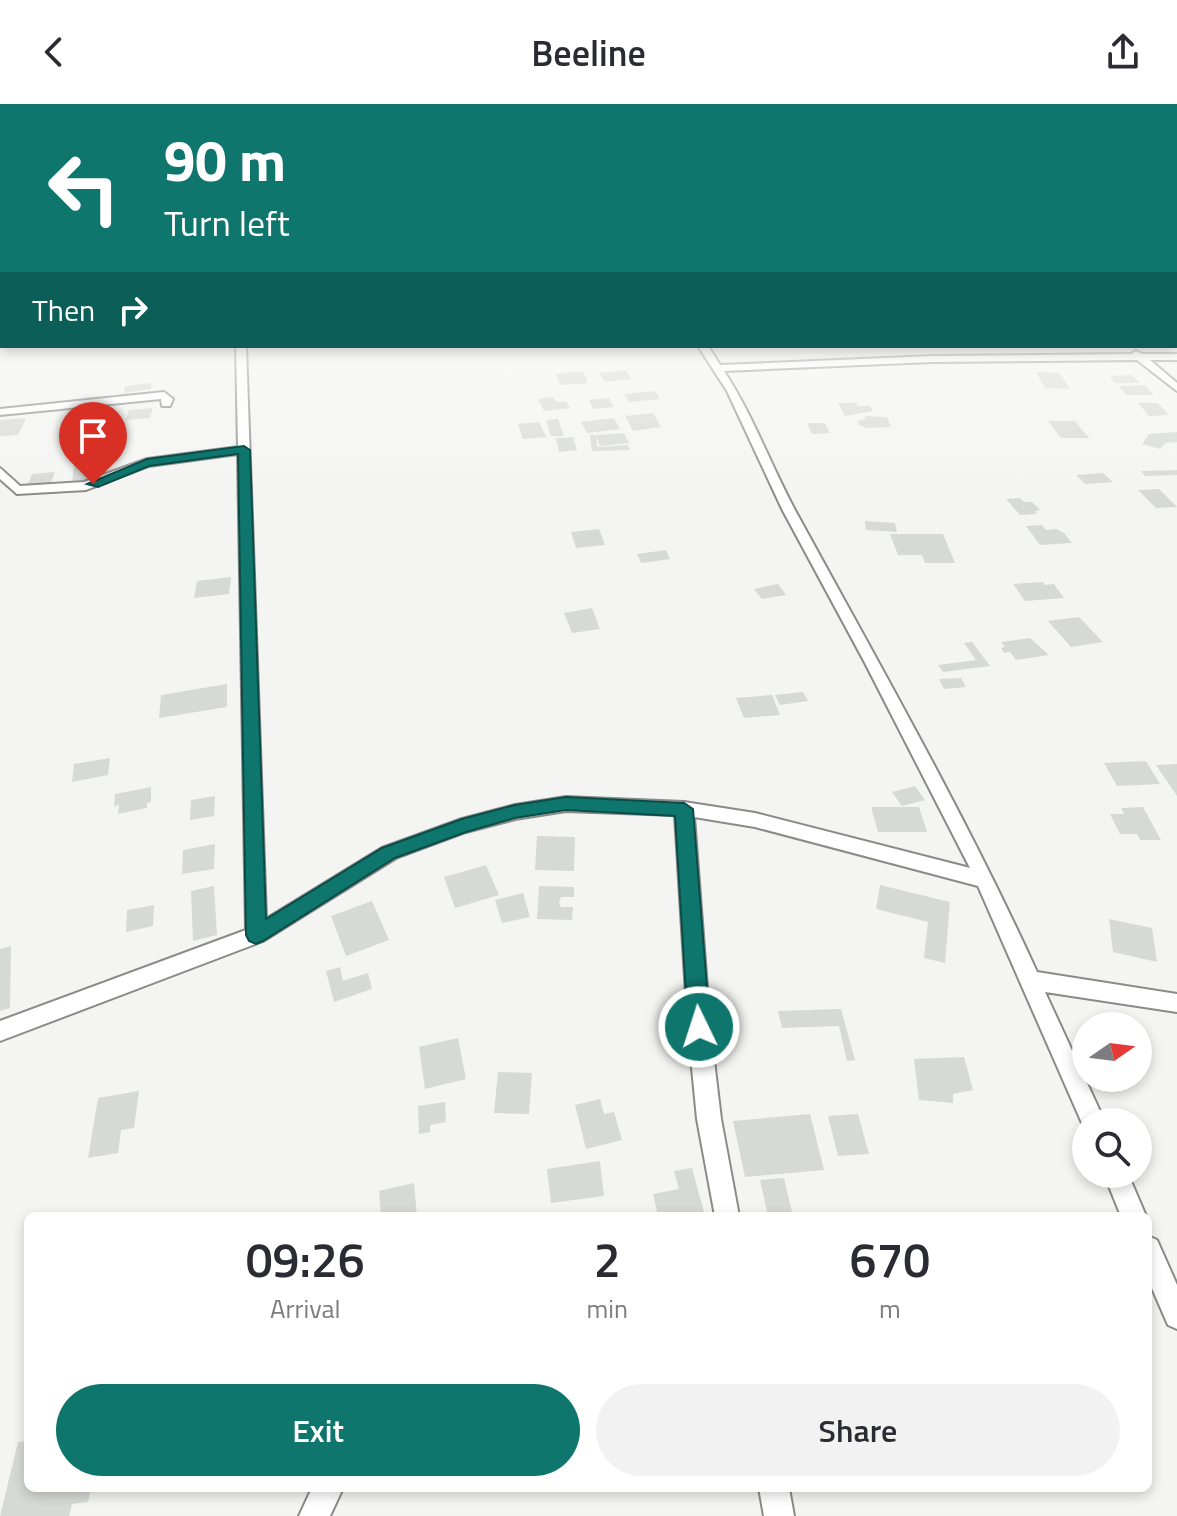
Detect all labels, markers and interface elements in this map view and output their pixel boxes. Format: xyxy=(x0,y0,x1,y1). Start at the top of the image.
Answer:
text: Beeline xyxy=(531,25,646,80)
icon: back xyxy=(32,30,76,74)
icon: share xyxy=(1101,30,1145,74)
text: 90 m xyxy=(164,118,286,203)
icon: left xyxy=(32,136,136,240)
text: Turn left xyxy=(164,195,290,250)
text: Then xyxy=(32,287,95,333)
icon: right xyxy=(111,288,155,332)
pin xyxy=(59,402,127,484)
icon: arrive xyxy=(71,414,115,458)
position arrow xyxy=(657,985,741,1069)
north arrow xyxy=(1072,1012,1152,1092)
map controls xyxy=(1072,1012,1152,1188)
button: search xyxy=(1072,1108,1152,1188)
text: 09:26 xyxy=(246,1223,365,1296)
text: 2 xyxy=(594,1223,621,1296)
text: 670 xyxy=(850,1223,930,1296)
text: Arrival xyxy=(270,1289,340,1328)
text: min xyxy=(586,1289,628,1328)
text: m xyxy=(879,1289,901,1328)
button: Exit xyxy=(56,1384,580,1476)
button: Share xyxy=(596,1384,1120,1476)

